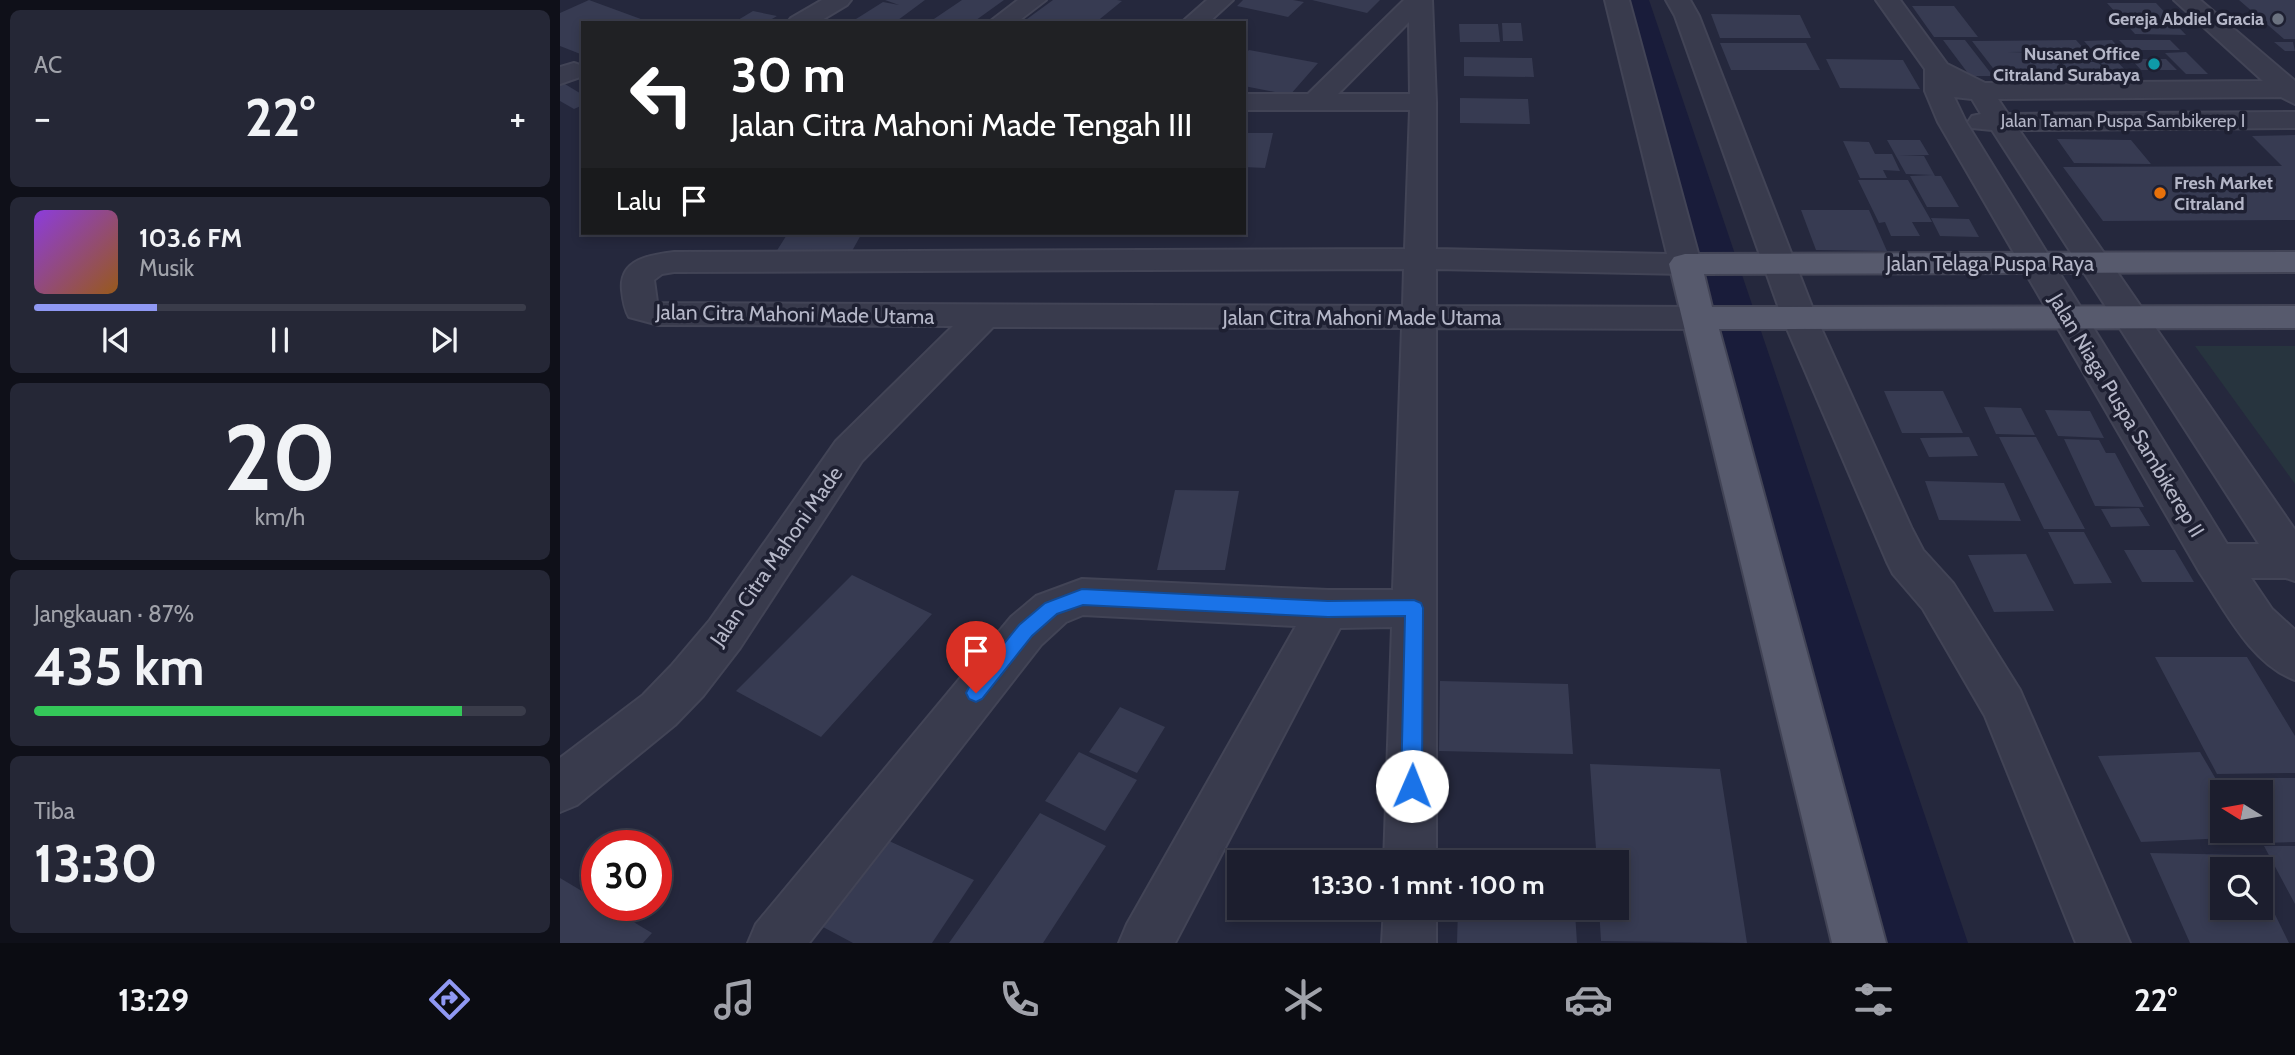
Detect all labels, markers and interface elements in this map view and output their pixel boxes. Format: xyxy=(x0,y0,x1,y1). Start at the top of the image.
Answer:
place label: Gereja Abdiel Gracia xyxy=(2108,8,2264,30)
marker: Gereja Abdiel Gracia xyxy=(2270,11,2286,27)
place label: Nusanet Office Citraland Surabaya xyxy=(1993,43,2140,86)
text: 30 m xyxy=(731,45,846,104)
icon: left xyxy=(616,49,707,140)
text: AC xyxy=(34,51,62,79)
marker: Nusanet Office Citraland Surabaya xyxy=(2146,56,2162,72)
text: 22° xyxy=(245,86,315,149)
text: − xyxy=(34,94,51,141)
text: + xyxy=(509,94,526,141)
text: Jalan Citra Mahoni Made Tengah III xyxy=(731,105,1193,144)
street label: Jalan Taman Puspa Sambikerep I xyxy=(2000,110,2245,132)
place label: Fresh Market Citraland xyxy=(2174,172,2273,215)
icon: arrive xyxy=(675,182,713,220)
text: Lalu xyxy=(616,185,661,217)
marker: Fresh Market Citraland xyxy=(2152,185,2168,201)
text: 103.6 FM xyxy=(139,222,242,254)
street label: Jalan Telaga Puspa Raya xyxy=(1885,251,2094,276)
text: Musik xyxy=(139,254,194,282)
street label: Jalan Niaga Puspa Sambikerep II xyxy=(2044,288,2210,541)
street label: Jalan Citra Mahoni Made Utama xyxy=(654,299,935,329)
street label: Jalan Citra Mahoni Made Utama xyxy=(1222,305,1501,330)
icon: previous xyxy=(97,321,135,359)
icon: pause xyxy=(261,321,299,359)
icon: next xyxy=(425,321,463,359)
text: 20 xyxy=(224,402,336,513)
street label: Jalan Citra Mahoni Made xyxy=(704,461,848,651)
text: km/h xyxy=(255,503,305,531)
text: Jangkauan · 87% xyxy=(34,600,194,628)
pin xyxy=(946,621,1006,693)
icon: arrive xyxy=(957,632,995,670)
text: 435 km xyxy=(34,635,204,698)
position arrow xyxy=(1375,749,1449,823)
north arrow xyxy=(2210,780,2273,844)
map controls xyxy=(2210,780,2273,920)
text: Tiba xyxy=(34,797,75,825)
speed limit sign: 30 xyxy=(581,830,672,921)
text: 13:30 xyxy=(34,832,158,895)
button: search xyxy=(2210,857,2273,920)
text: 13:30 · 1 mnt · 100 m xyxy=(1311,869,1545,901)
icon: directions xyxy=(425,975,474,1024)
icon: music xyxy=(710,975,759,1024)
icon: phone xyxy=(995,975,1044,1024)
icon: climate xyxy=(1279,975,1328,1024)
icon: car xyxy=(1564,975,1613,1024)
icon: filters xyxy=(1849,975,1898,1024)
text: 13:29 xyxy=(118,980,189,1019)
text: 22° xyxy=(2134,980,2177,1019)

